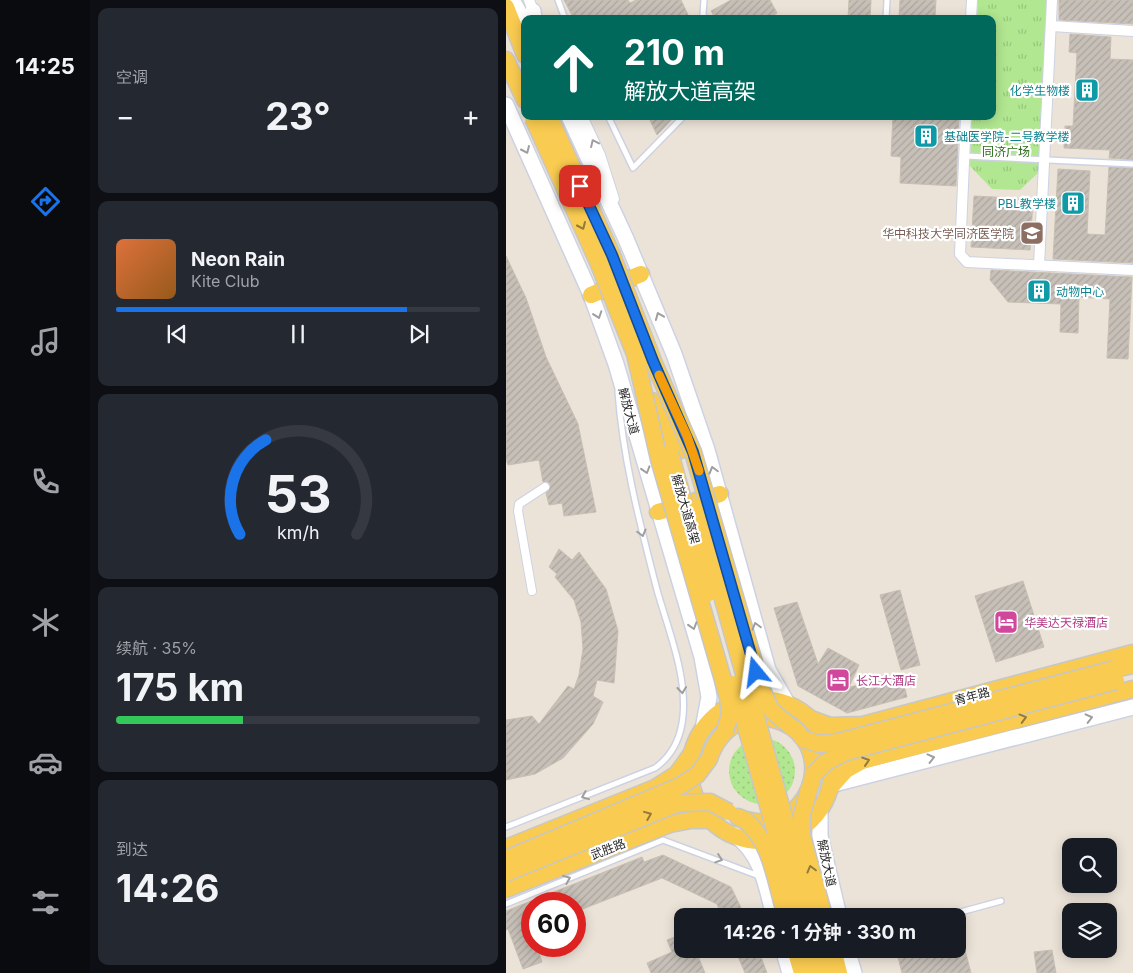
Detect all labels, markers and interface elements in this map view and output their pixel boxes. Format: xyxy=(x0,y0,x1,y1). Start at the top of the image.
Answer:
text: 210 m xyxy=(624,31,725,73)
icon: ahead xyxy=(541,35,606,100)
text: 14:25 xyxy=(15,53,75,79)
text: 空调 xyxy=(116,67,148,87)
building icon: 化学生物楼 xyxy=(1074,77,1100,103)
text: 解放大道高架 xyxy=(624,78,756,104)
place label: 化学生物楼 xyxy=(1010,83,1070,98)
text: 23° xyxy=(265,93,331,139)
text: − xyxy=(116,99,135,133)
text: + xyxy=(461,99,480,133)
building icon: 基础医学院-二号教学楼 xyxy=(913,123,939,149)
place label: 基础医学院-二号教学楼 xyxy=(944,129,1070,144)
one-way arrow xyxy=(590,139,600,148)
park label: 同济广场 xyxy=(982,144,1030,159)
one-way arrow xyxy=(520,145,530,154)
pin xyxy=(559,165,601,207)
icon: arrive xyxy=(566,172,594,200)
icon: directions xyxy=(28,184,63,219)
building icon: PBL教学楼 xyxy=(1060,190,1086,216)
place label: PBL教学楼 xyxy=(998,196,1056,211)
school or university icon: 华中科技大学同济医学院 xyxy=(1019,220,1045,246)
one-way arrow xyxy=(576,221,586,230)
place label: 华中科技大学同济医学院 xyxy=(882,226,1014,241)
text: Neon Rain xyxy=(191,248,285,271)
text: Kite Club xyxy=(191,271,260,291)
building icon: 动物中心 xyxy=(1026,278,1052,304)
place label: 动物中心 xyxy=(1056,284,1104,299)
one-way arrow xyxy=(592,310,602,318)
one-way arrow xyxy=(655,312,666,321)
icon: previous xyxy=(163,320,191,348)
icon: pause xyxy=(284,320,312,348)
icon: next xyxy=(405,320,433,348)
icon: music xyxy=(28,324,63,359)
street label: 解放大道 xyxy=(616,386,642,436)
text: 53 xyxy=(265,463,331,526)
icon: phone xyxy=(28,464,63,499)
one-way arrow xyxy=(640,465,650,474)
one-way arrow xyxy=(708,466,718,474)
street label: 解放大道高架 xyxy=(669,472,703,546)
text: km/h xyxy=(277,522,319,543)
one-way arrow xyxy=(636,528,647,537)
icon: climate xyxy=(28,605,63,640)
hotel icon: 华美达天禄酒店 xyxy=(993,609,1019,635)
place label: 华美达天禄酒店 xyxy=(1024,615,1108,630)
one-way arrow xyxy=(687,621,697,629)
one-way arrow xyxy=(752,623,762,631)
text: 续航 · 35% xyxy=(116,638,197,658)
position arrow xyxy=(729,645,781,697)
text: 175 km xyxy=(116,664,244,710)
hotel icon: 长江大酒店 xyxy=(825,667,851,693)
place label: 长江大酒店 xyxy=(856,673,916,688)
street label: 青年路 xyxy=(953,684,991,708)
one-way arrow xyxy=(676,686,687,694)
one-way arrow xyxy=(1084,713,1093,724)
one-way arrow xyxy=(1018,714,1027,724)
icon: car xyxy=(28,745,63,780)
one-way arrow xyxy=(927,753,936,764)
one-way arrow xyxy=(861,756,870,766)
one-way arrow xyxy=(581,790,590,800)
one-way arrow xyxy=(643,810,652,821)
street label: 武胜路 xyxy=(589,836,627,862)
street label: 解放大道 xyxy=(815,838,839,888)
map controls xyxy=(1062,838,1117,958)
button: search xyxy=(1062,838,1117,893)
text: 到达 xyxy=(116,839,148,859)
one-way arrow xyxy=(714,854,723,864)
text: 14:26 xyxy=(116,865,219,911)
one-way arrow xyxy=(806,865,817,874)
one-way arrow xyxy=(562,875,571,886)
icon: filters xyxy=(28,885,63,920)
speed limit sign: 60 xyxy=(521,892,586,957)
button: layers xyxy=(1062,903,1117,958)
text: 14:26 · 1 分钟 · 330 m xyxy=(724,921,916,944)

